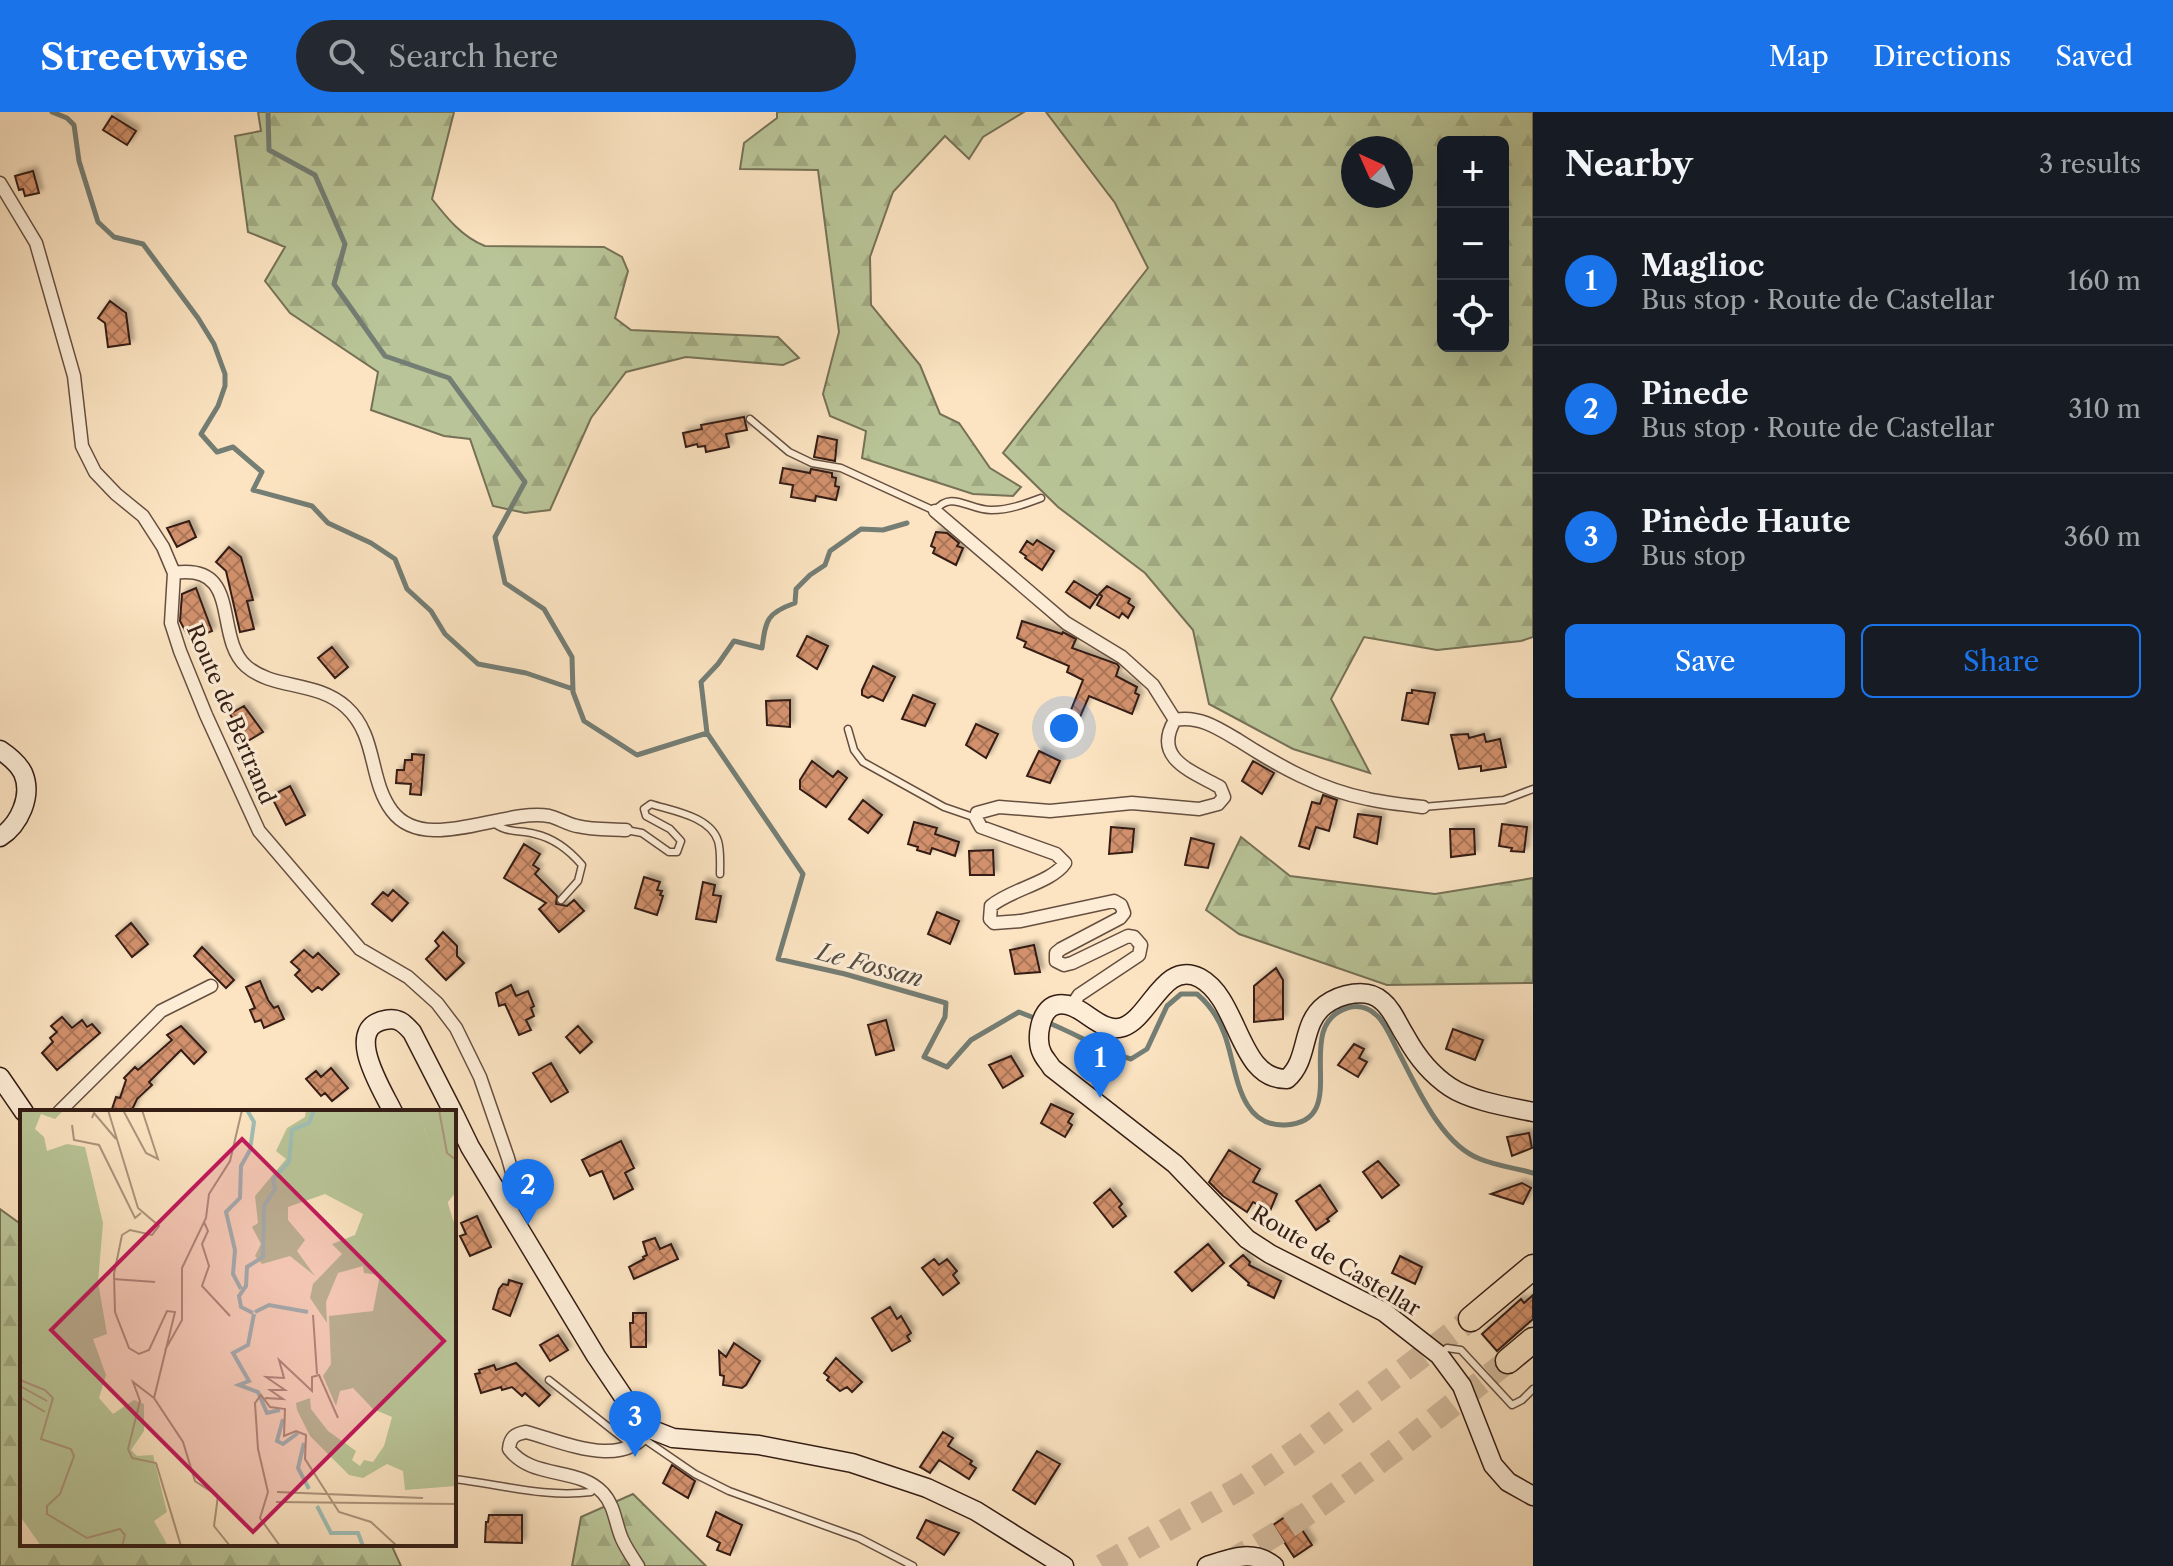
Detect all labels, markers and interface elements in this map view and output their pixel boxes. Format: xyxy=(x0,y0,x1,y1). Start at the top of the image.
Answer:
search box xyxy=(296,20,856,92)
text: Streetwise xyxy=(40,33,248,80)
icon: search xyxy=(324,34,368,78)
text: Search here xyxy=(388,38,558,75)
text: Map xyxy=(1769,39,1829,73)
text: Directions xyxy=(1873,39,2011,73)
text: Saved xyxy=(2055,39,2133,73)
north arrow xyxy=(1341,136,1413,208)
map controls xyxy=(1437,136,1509,352)
button: + xyxy=(1437,136,1509,208)
text: Nearby xyxy=(1565,143,1693,185)
text: 3 results xyxy=(2039,148,2141,180)
button: − xyxy=(1437,208,1509,280)
text: Maglioc xyxy=(1641,247,1764,284)
text: 1 xyxy=(1585,265,1597,297)
text: 160 m xyxy=(2067,265,2141,297)
button: locate xyxy=(1437,280,1509,352)
text: Bus stop · Route de Castellar xyxy=(1641,284,1994,316)
text: Pinede xyxy=(1641,375,1749,412)
text: 2 xyxy=(1583,393,1599,425)
text: 310 m xyxy=(2068,393,2141,425)
text: Bus stop · Route de Castellar xyxy=(1641,412,1994,444)
text: Pinède Haute xyxy=(1641,503,1851,540)
text: 3 xyxy=(1584,521,1598,553)
text: 360 m xyxy=(2064,521,2141,553)
text: Bus stop xyxy=(1641,540,1746,572)
street label: Route de Bertrand xyxy=(181,620,281,808)
button: Save xyxy=(1565,624,1845,698)
button: Share xyxy=(1861,624,2141,698)
your location xyxy=(1044,708,1084,748)
water label: Le Fossan xyxy=(812,936,926,993)
pin: 1 xyxy=(1074,1032,1126,1098)
inset map xyxy=(20,1110,456,1546)
pin: 2 xyxy=(502,1159,554,1225)
street label: Route de Castellar xyxy=(1247,1200,1425,1322)
pin: 3 xyxy=(609,1391,661,1457)

